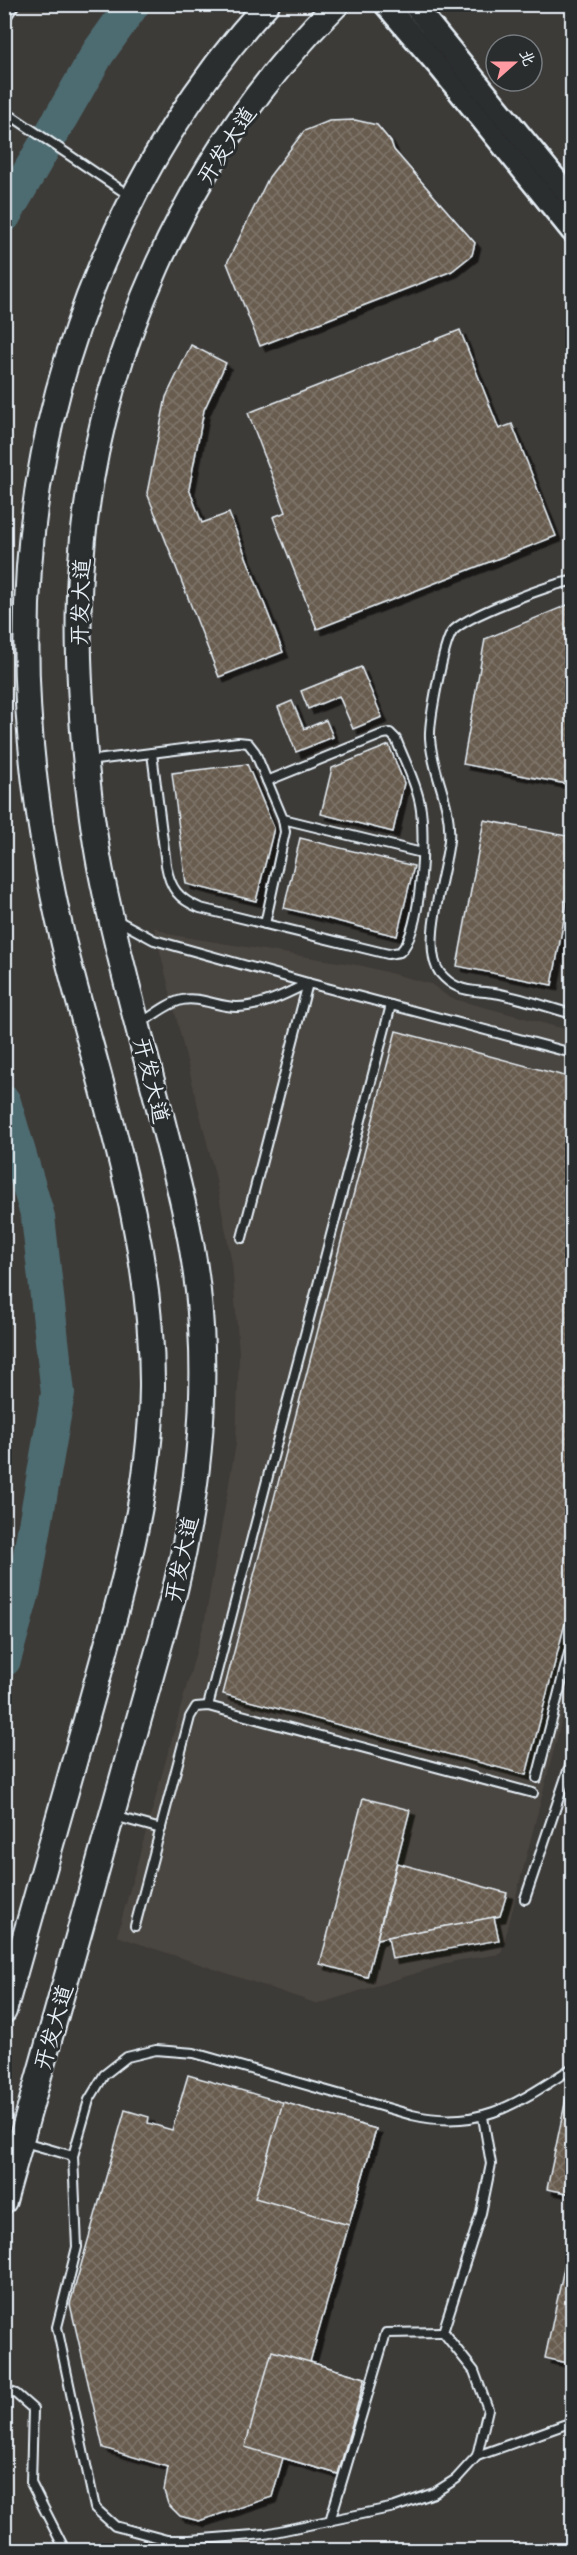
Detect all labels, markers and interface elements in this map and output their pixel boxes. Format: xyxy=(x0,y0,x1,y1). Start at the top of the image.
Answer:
north arrow xyxy=(484,33,544,93)
text: 北 xyxy=(514,47,539,69)
street label: 开发大道 xyxy=(192,102,263,191)
street label: 开发大道 xyxy=(66,558,98,647)
street label: 开发大道 xyxy=(126,1034,174,1127)
street label: 开发大道 xyxy=(160,1513,206,1605)
street label: 开发大道 xyxy=(29,1981,81,2074)

